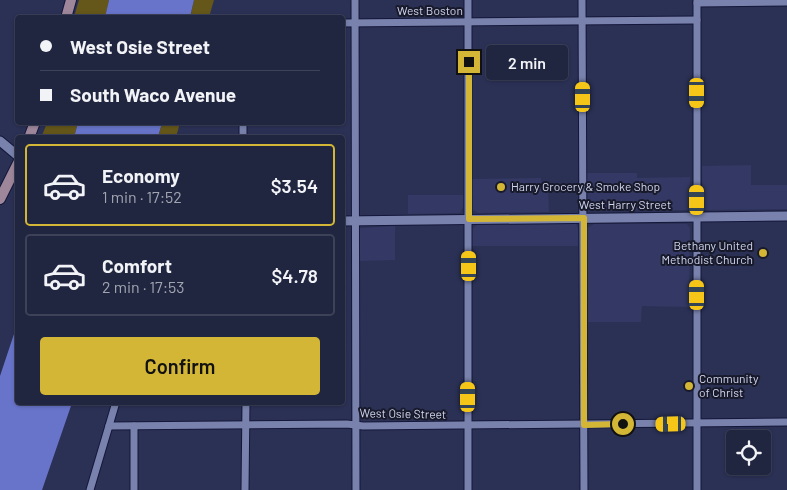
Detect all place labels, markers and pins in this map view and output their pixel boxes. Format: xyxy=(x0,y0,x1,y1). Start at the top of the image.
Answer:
place label: Harry Grocery & Smoke Shop xyxy=(511,179,660,193)
marker: Harry Grocery & Smoke Shop xyxy=(495,181,507,193)
place label: Bethany United Methodist Church xyxy=(661,238,753,266)
marker: Bethany United Methodist Church xyxy=(757,247,769,259)
place label: Community of Christ xyxy=(699,371,759,399)
marker: Community of Christ xyxy=(683,380,695,392)

